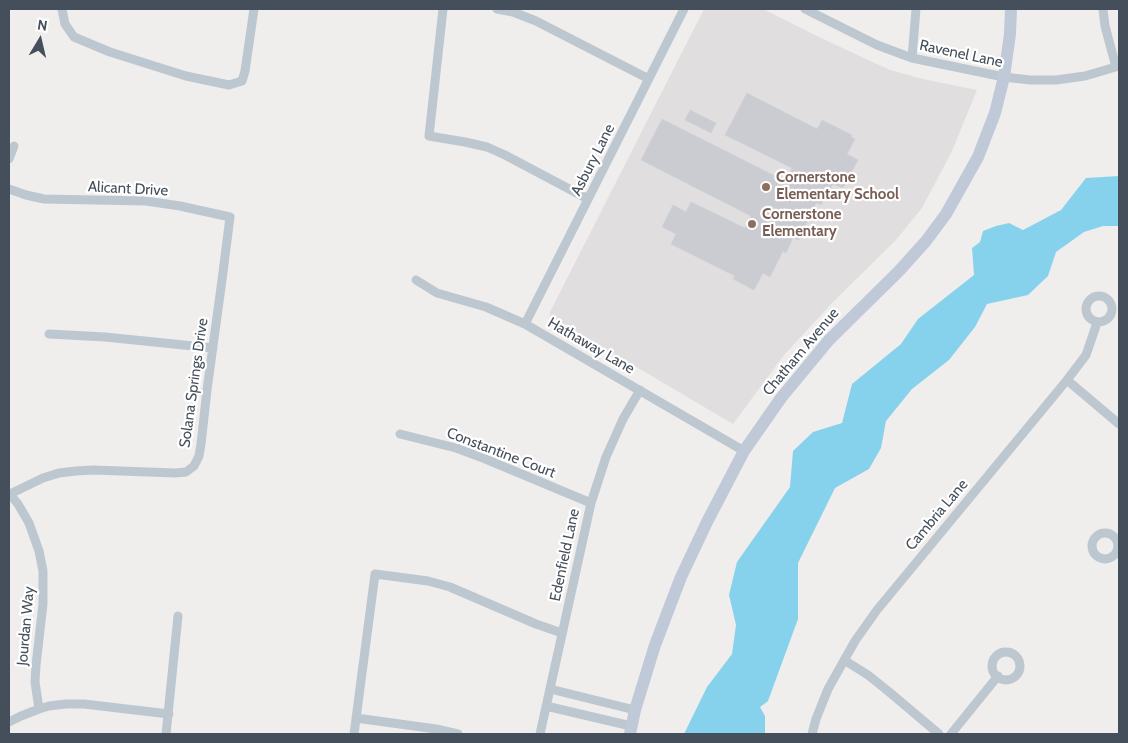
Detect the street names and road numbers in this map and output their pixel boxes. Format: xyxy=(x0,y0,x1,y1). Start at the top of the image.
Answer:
street label: Ravenel Lane xyxy=(918,36,1004,72)
street label: Asbury Lane xyxy=(567,121,619,199)
street label: Alicant Drive xyxy=(87,178,169,200)
street label: Chatham Avenue xyxy=(759,305,843,399)
street label: Hathaway Lane xyxy=(544,314,638,378)
street label: Solana Springs Drive xyxy=(176,317,212,449)
street label: Constantine Court xyxy=(444,424,558,482)
street label: Cambria Lane xyxy=(902,476,972,554)
street label: Edenfield Lane xyxy=(546,507,584,603)
street label: Jourdan Way xyxy=(14,586,38,666)

